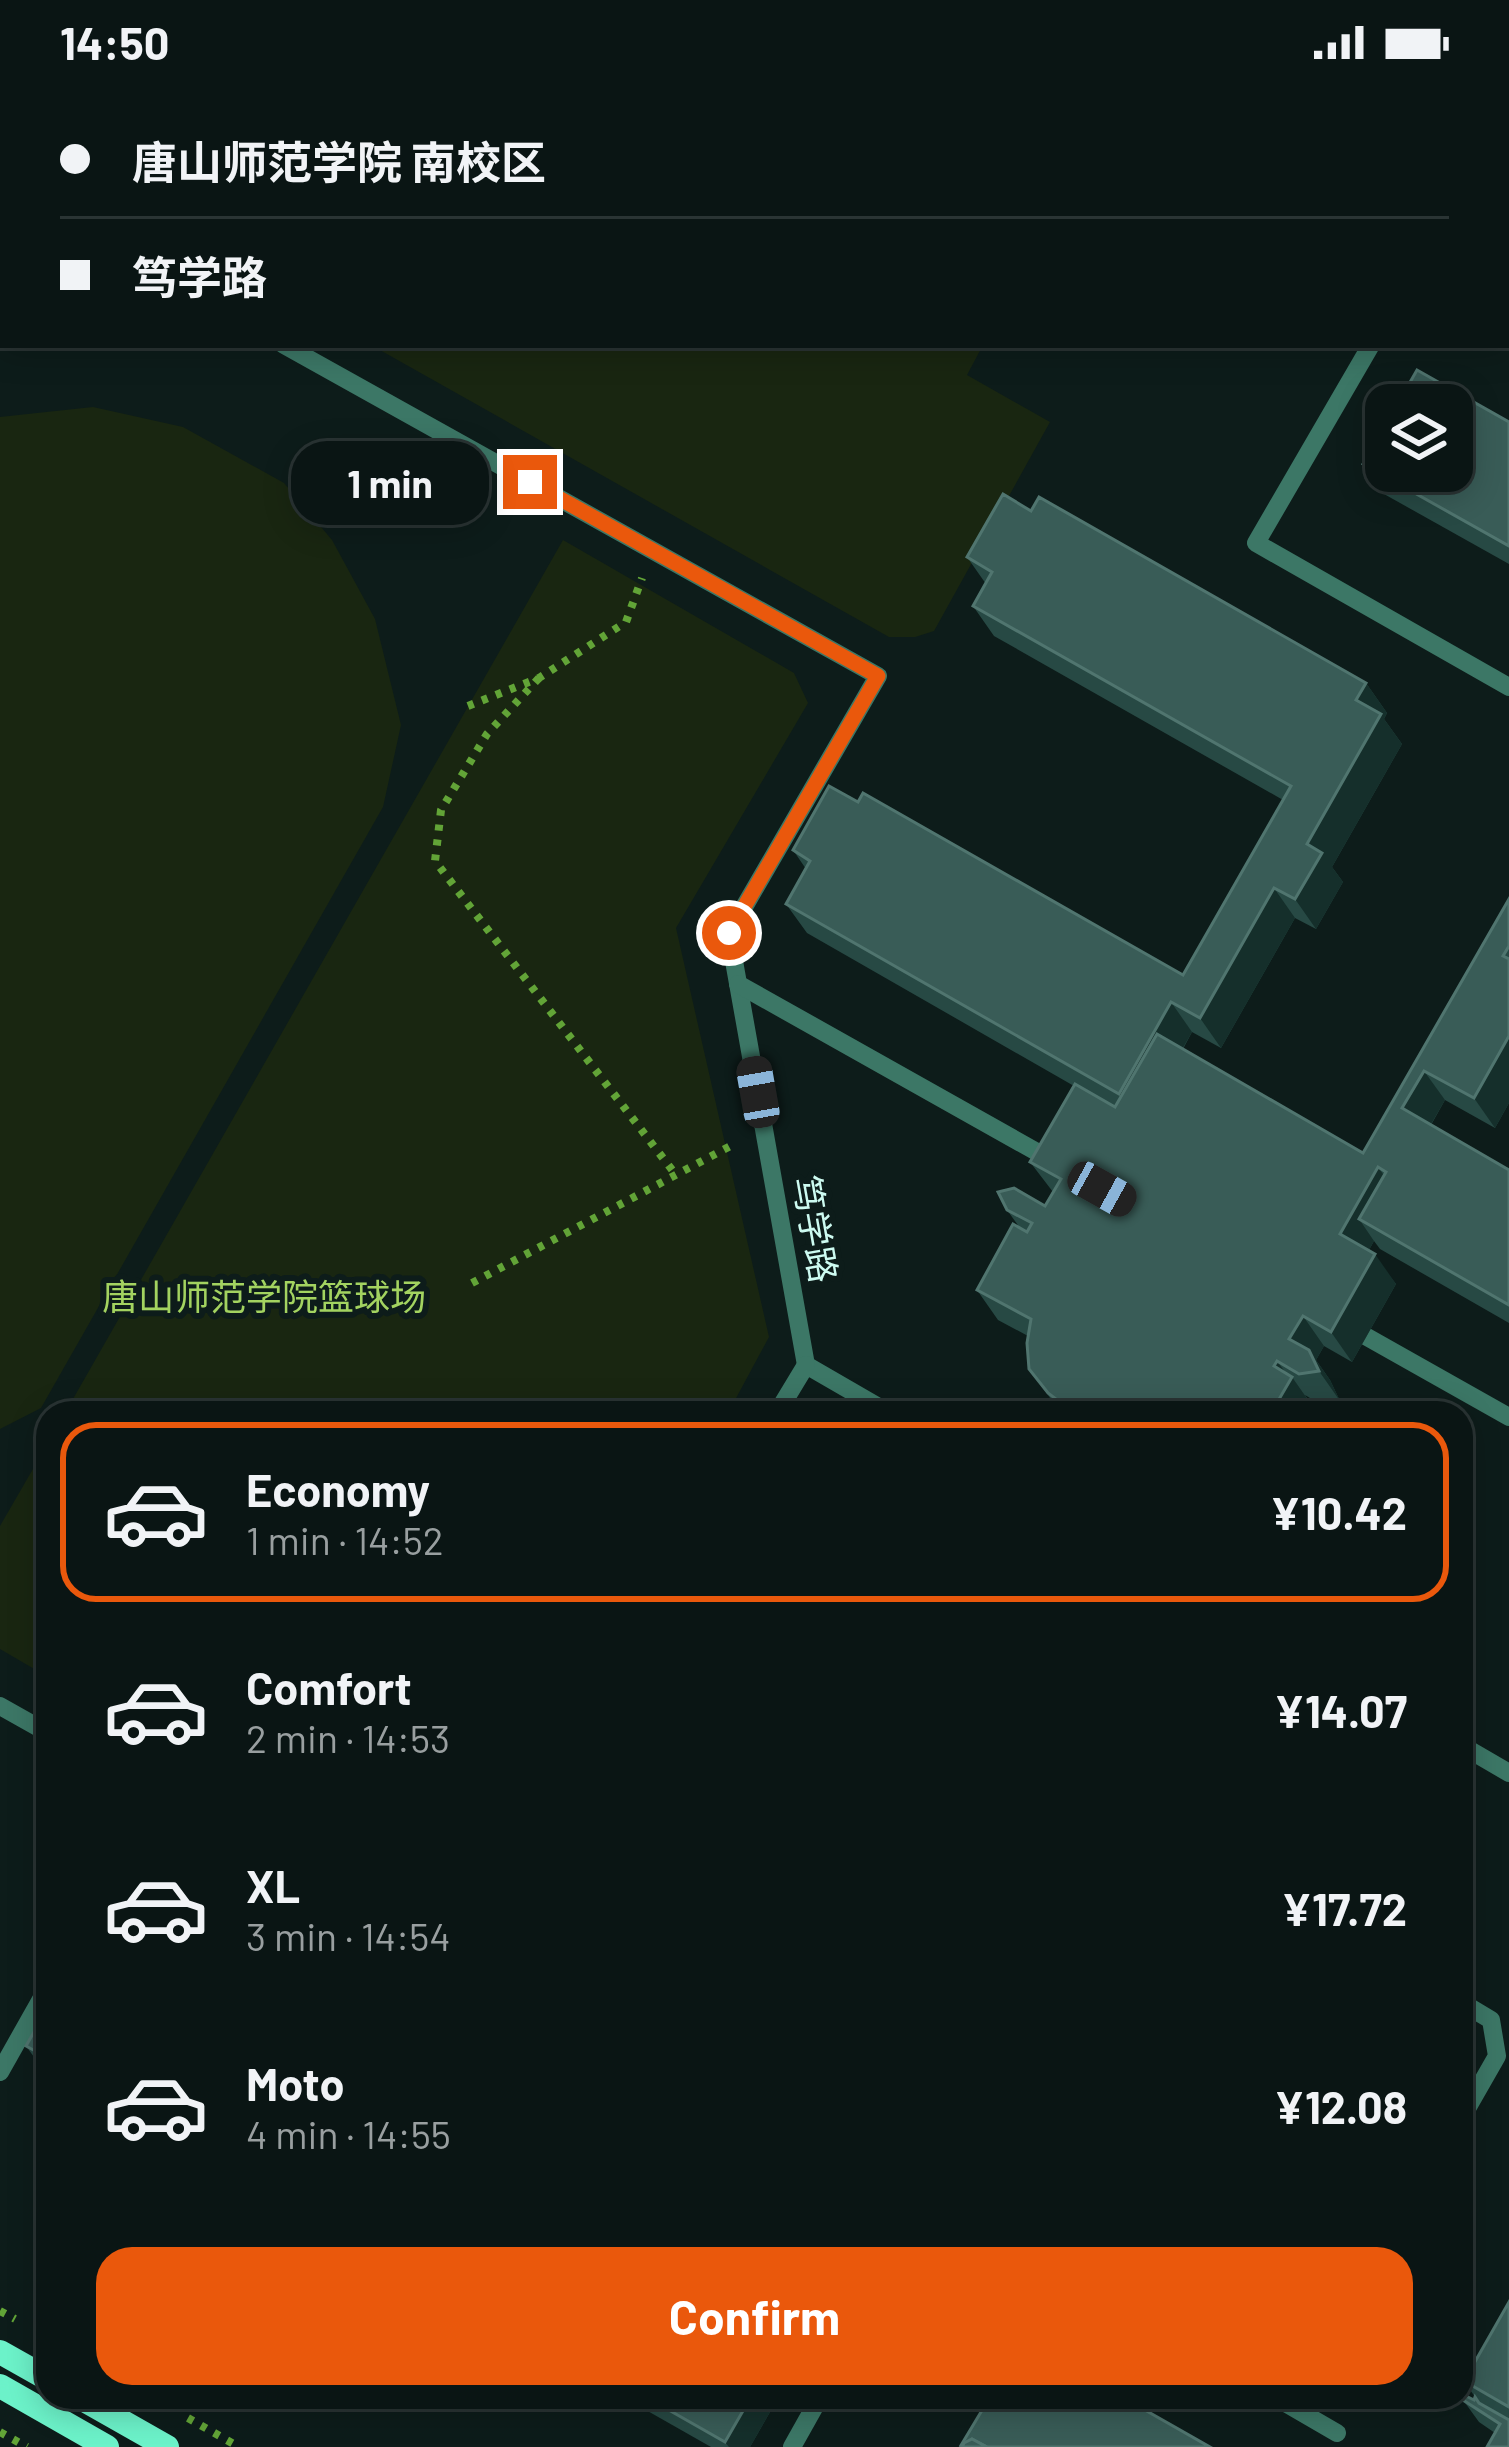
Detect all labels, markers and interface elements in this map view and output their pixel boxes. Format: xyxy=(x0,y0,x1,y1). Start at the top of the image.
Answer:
text: 14:50 xyxy=(60,15,169,69)
text: 唐山师范学院 南校区 xyxy=(132,134,546,188)
text: 笃学路 xyxy=(132,249,267,303)
map controls xyxy=(1365,384,1473,492)
button: layers xyxy=(1365,384,1473,492)
callout: 1 min xyxy=(290,440,488,524)
route end xyxy=(503,455,557,509)
text: 1 min xyxy=(347,459,433,506)
route start xyxy=(702,906,756,960)
car xyxy=(734,1053,782,1131)
car xyxy=(1062,1156,1142,1222)
street label: 笃学路 xyxy=(786,1172,847,1286)
park label: 唐山师范学院篮球场 xyxy=(102,1274,426,1317)
icon: car xyxy=(102,1458,210,1566)
text: Economy xyxy=(246,1462,430,1516)
text: ¥10.42 xyxy=(1270,1485,1407,1539)
text: 1 min · 14:52 xyxy=(246,1516,444,1563)
icon: car xyxy=(102,1656,210,1764)
text: Comfort xyxy=(246,1660,412,1714)
text: ¥14.07 xyxy=(1274,1683,1407,1737)
text: 2 min · 14:53 xyxy=(246,1714,450,1761)
icon: car xyxy=(102,1854,210,1962)
text: XL xyxy=(246,1858,300,1912)
text: ¥17.72 xyxy=(1281,1881,1407,1935)
text: 3 min · 14:54 xyxy=(246,1912,451,1959)
icon: car xyxy=(102,2052,210,2160)
text: Moto xyxy=(246,2056,344,2110)
text: ¥12.08 xyxy=(1274,2079,1407,2133)
text: 4 min · 14:55 xyxy=(246,2110,451,2157)
button: Confirm xyxy=(96,2247,1413,2385)

